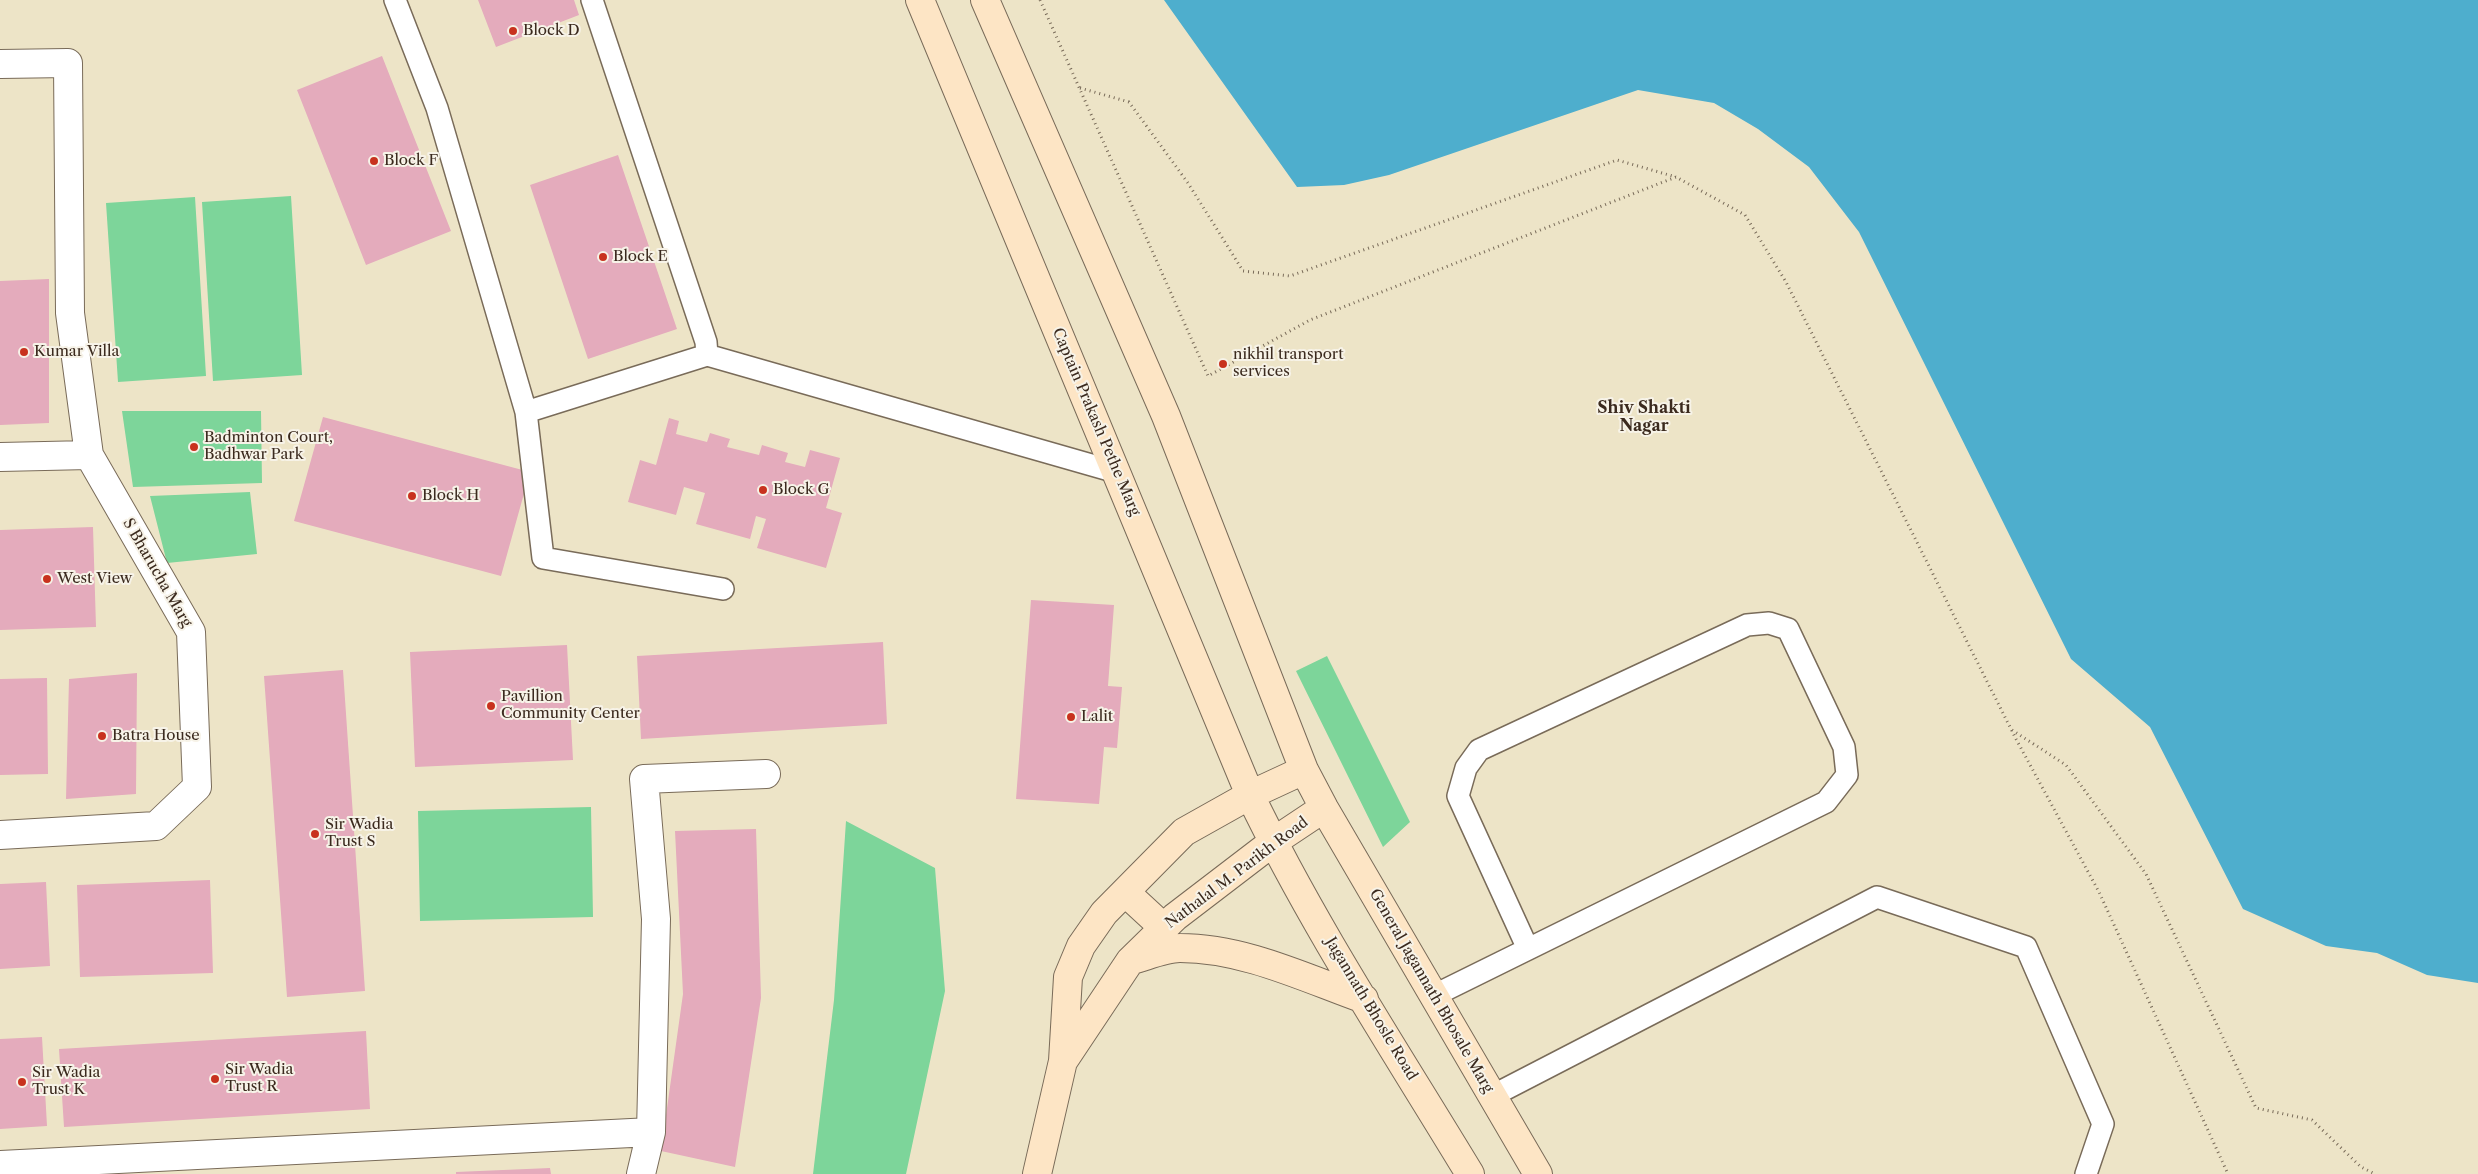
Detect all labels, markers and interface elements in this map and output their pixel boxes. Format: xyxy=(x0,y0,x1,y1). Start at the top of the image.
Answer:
place label: Block D xyxy=(523,22,580,40)
marker: Block D xyxy=(507,25,519,37)
place label: Block F xyxy=(384,152,438,170)
marker: Block F xyxy=(368,155,380,167)
place label: Block E xyxy=(613,248,668,266)
marker: Block E xyxy=(597,251,609,263)
street label: Captain Prakash Pethe Marg xyxy=(1048,325,1144,519)
place label: Kumar Villa xyxy=(34,343,119,361)
marker: Kumar Villa xyxy=(18,346,30,358)
place label: nikhil transport services xyxy=(1233,346,1343,381)
marker: nikhil transport services xyxy=(1217,358,1229,370)
district label: Shiv Shakti Nagar xyxy=(1597,398,1691,436)
place label: Badminton Court, Badhwar Park xyxy=(204,429,333,464)
marker: Badminton Court, Badhwar Park xyxy=(188,441,200,453)
place label: Block G xyxy=(773,481,830,499)
marker: Block G xyxy=(757,484,769,496)
place label: Block H xyxy=(422,487,479,505)
marker: Block H xyxy=(406,490,418,502)
street label: S Bharucha Marg xyxy=(119,515,195,631)
place label: West View xyxy=(57,570,132,588)
marker: West View xyxy=(41,573,53,585)
place label: Pavillion Community Center xyxy=(501,688,640,723)
marker: Pavillion Community Center xyxy=(485,700,497,712)
place label: Lalit xyxy=(1081,708,1113,726)
marker: Lalit xyxy=(1065,711,1077,723)
place label: Batra House xyxy=(112,727,200,745)
marker: Batra House xyxy=(96,730,108,742)
street label: Nathalal M. Parikh Road xyxy=(1162,813,1312,933)
place label: Sir Wadia Trust S xyxy=(325,816,393,851)
marker: Sir Wadia Trust S xyxy=(309,828,321,840)
street label: General Jagannath Bhosale Marg xyxy=(1365,886,1497,1096)
street label: Jagannath Bhosle Road xyxy=(1321,934,1421,1084)
place label: Sir Wadia Trust R xyxy=(225,1061,293,1096)
place label: Sir Wadia Trust K xyxy=(32,1064,100,1099)
marker: Sir Wadia Trust R xyxy=(209,1073,221,1085)
marker: Sir Wadia Trust K xyxy=(16,1076,28,1088)

